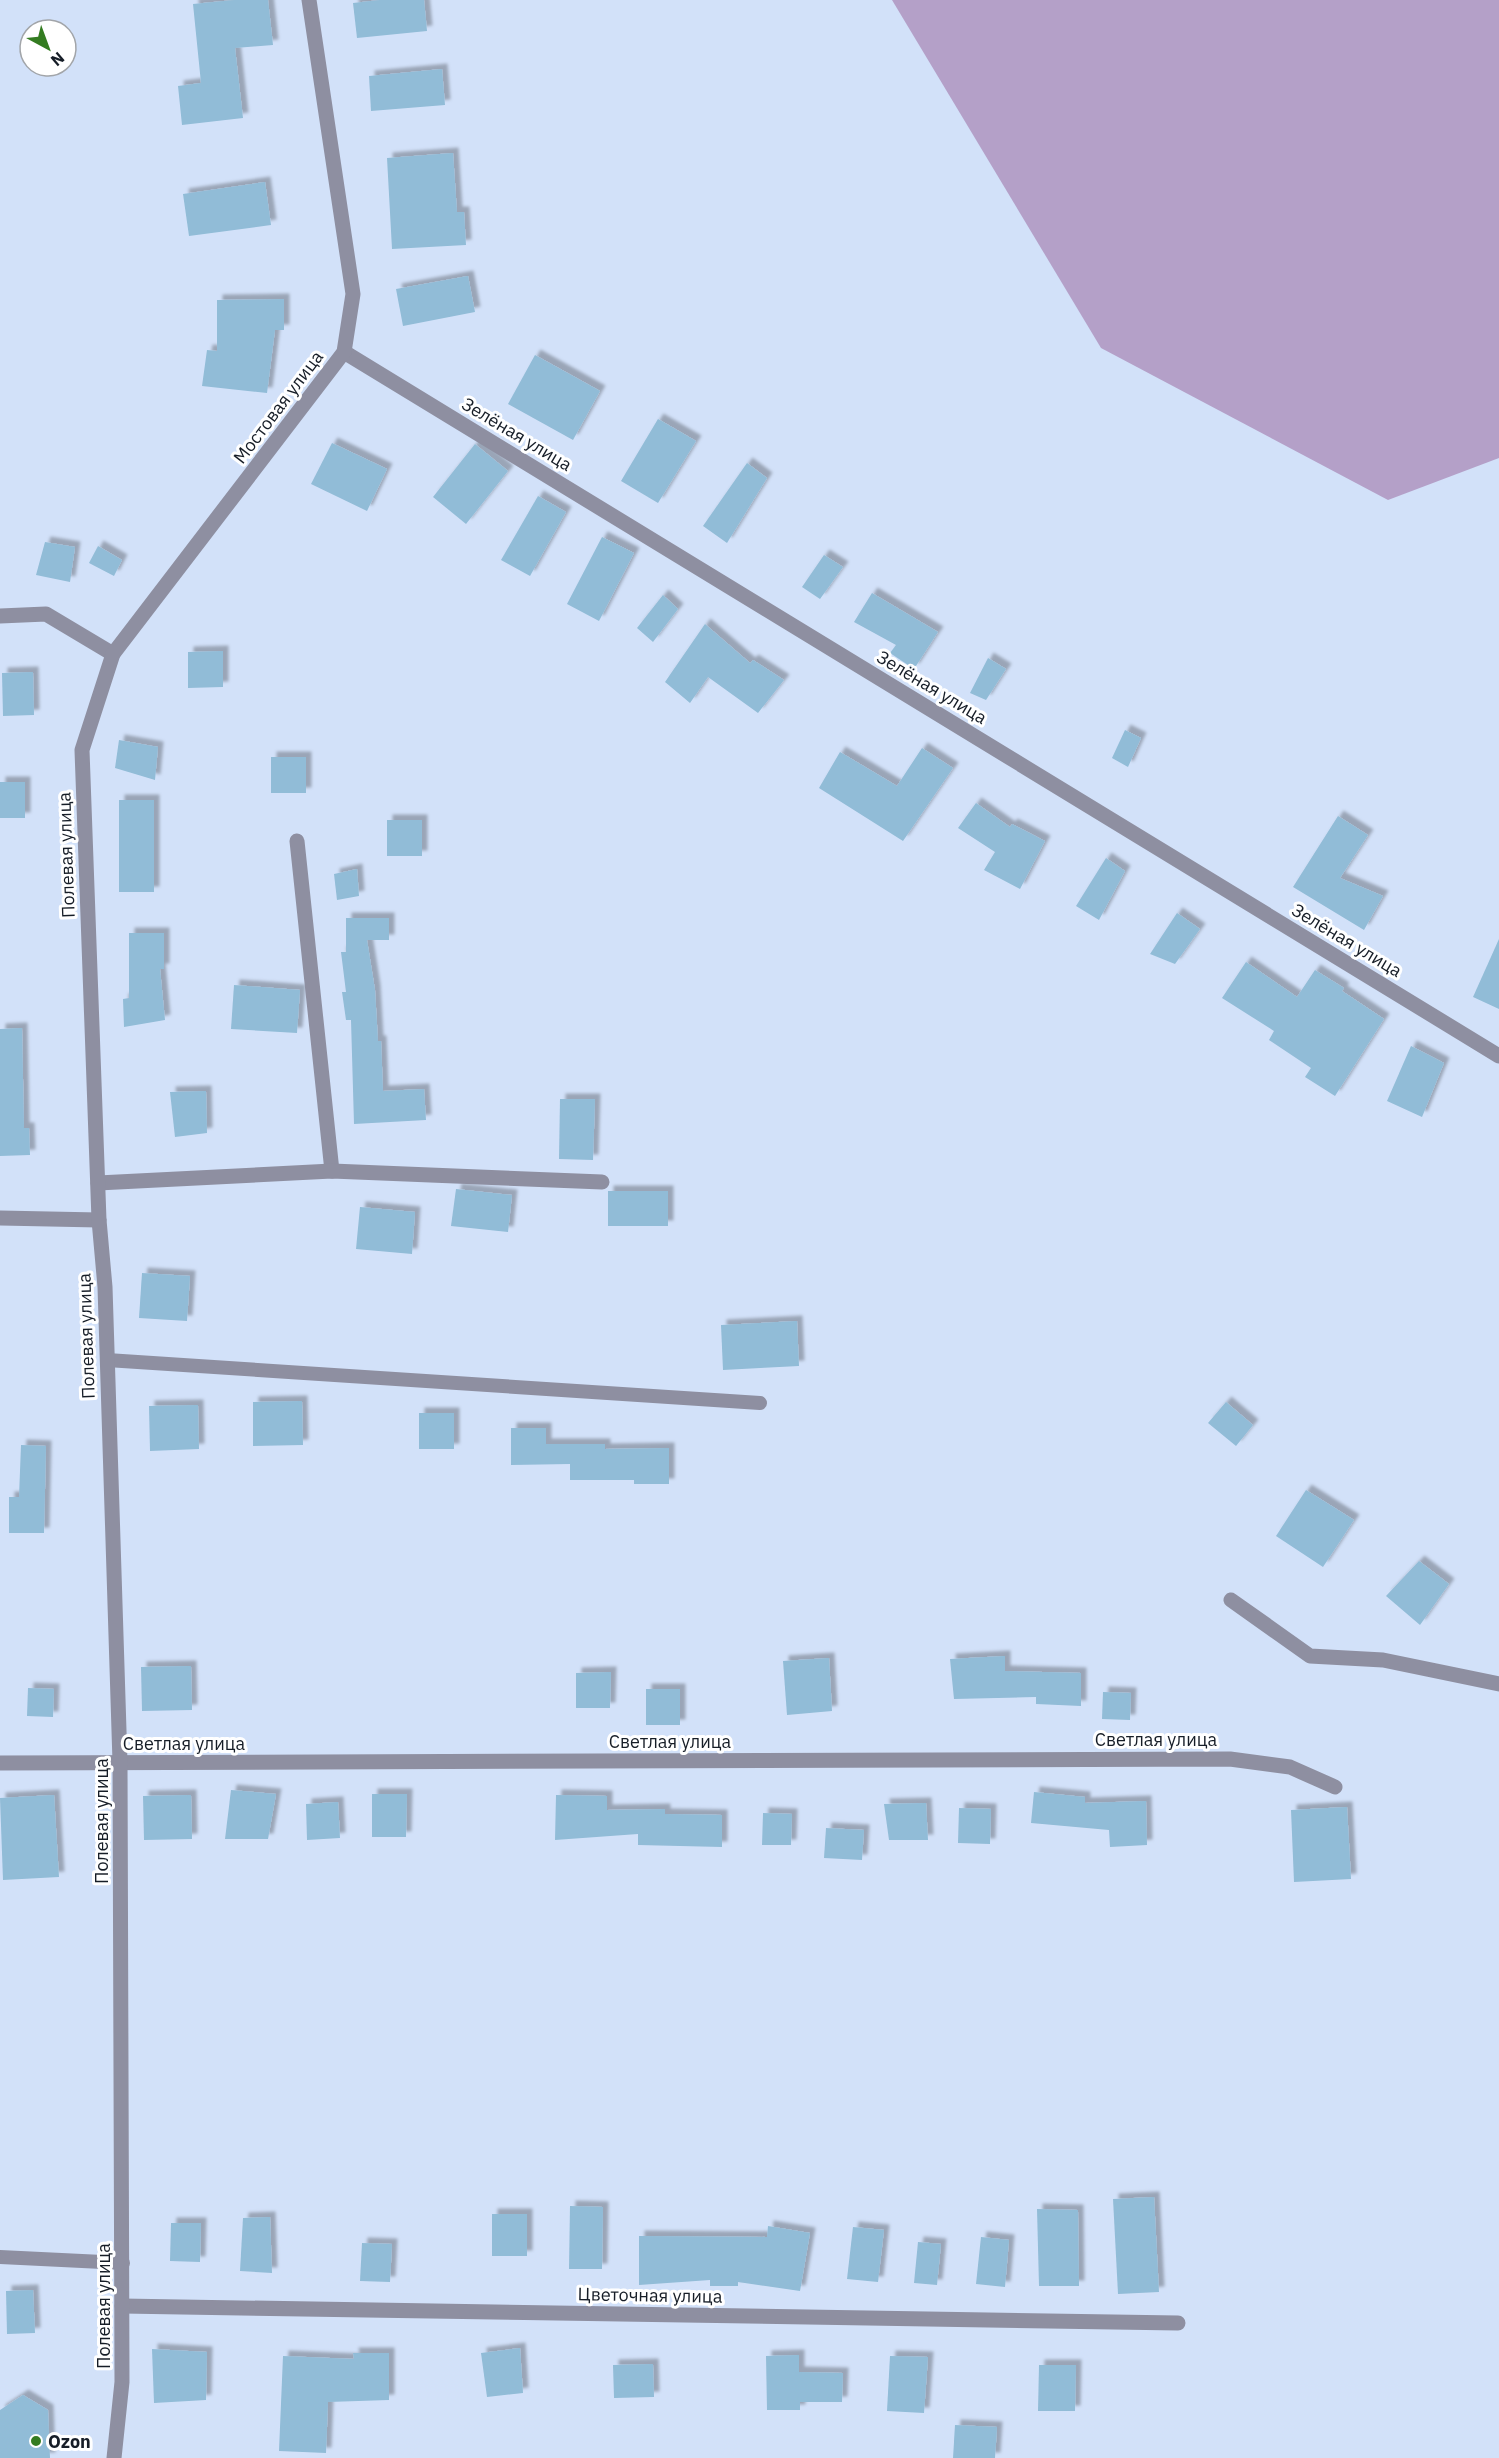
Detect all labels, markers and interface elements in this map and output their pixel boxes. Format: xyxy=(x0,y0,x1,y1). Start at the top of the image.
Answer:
north arrow xyxy=(18,18,78,78)
text: N xyxy=(47,48,69,71)
street label: Мостовая улица xyxy=(228,346,328,468)
street label: Зелёная улица xyxy=(458,392,577,476)
street label: Зелёная улица xyxy=(873,645,992,729)
street label: Полевая улица xyxy=(52,791,80,918)
street label: Зелёная улица xyxy=(1288,898,1407,982)
street label: Полевая улица xyxy=(72,1272,100,1399)
street label: Светлая улица xyxy=(1095,1728,1218,1751)
street label: Светлая улица xyxy=(609,1730,732,1753)
street label: Светлая улица xyxy=(123,1732,246,1755)
street label: Полевая улица xyxy=(90,1758,113,1884)
street label: Полевая улица xyxy=(92,2243,115,2369)
street label: Цветочная улица xyxy=(577,2282,723,2308)
place label: Ozon xyxy=(48,2430,91,2453)
marker: Ozon xyxy=(29,2434,43,2448)

